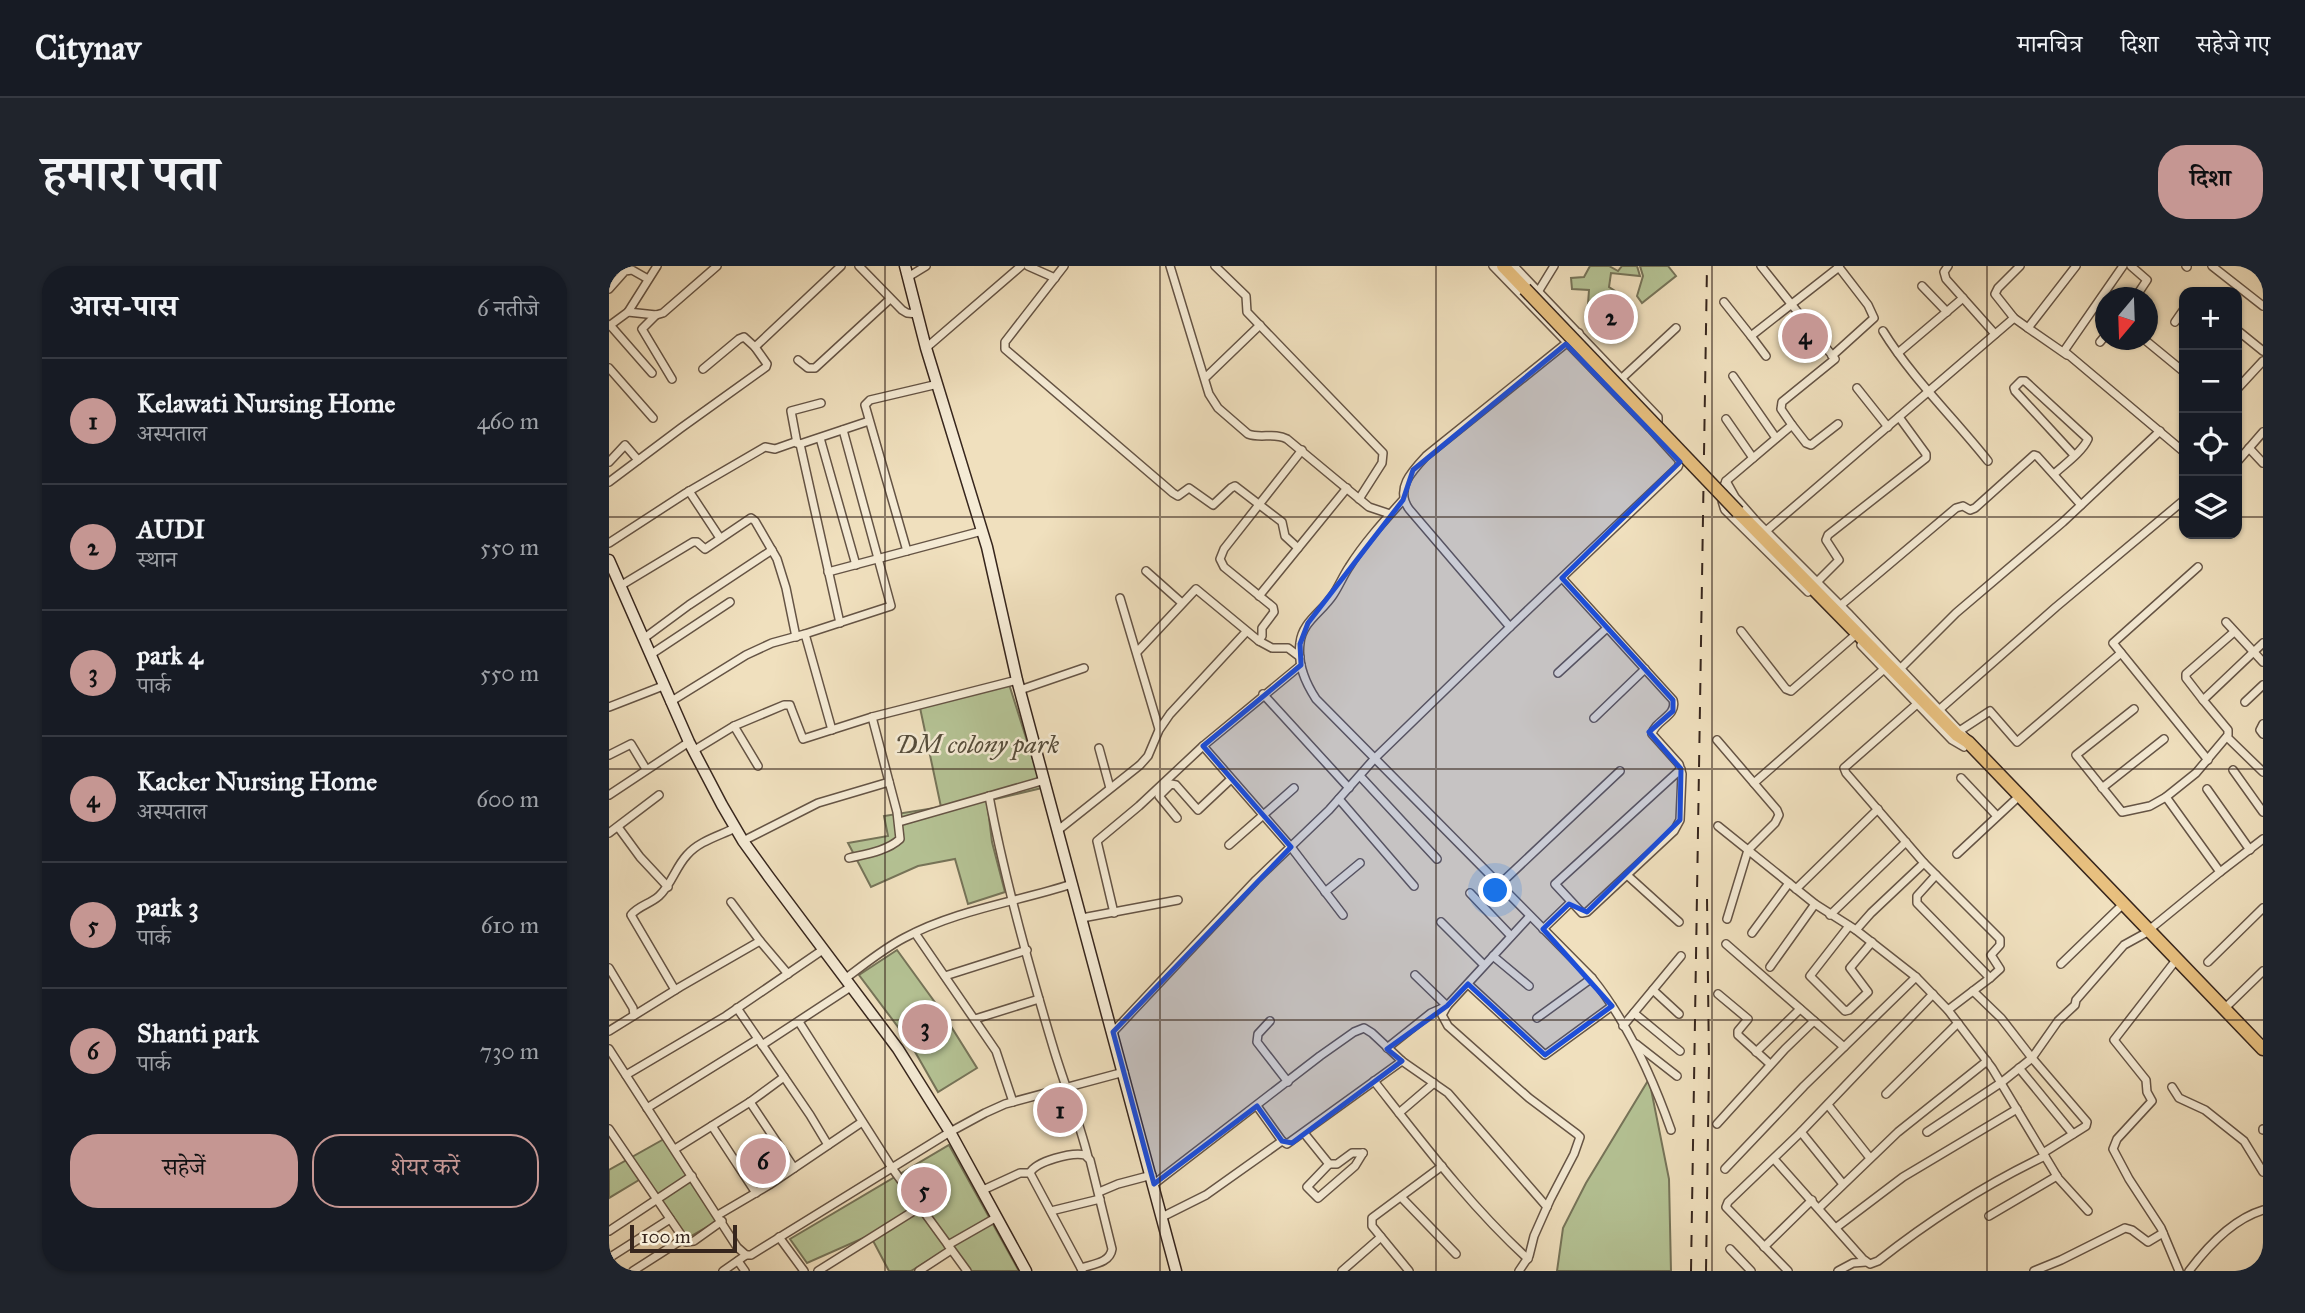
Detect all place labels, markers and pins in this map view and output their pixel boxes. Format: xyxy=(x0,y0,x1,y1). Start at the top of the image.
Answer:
pin: 2 xyxy=(1588,291,1634,343)
pin: 4 xyxy=(1782,310,1828,362)
pin: 3 xyxy=(902,1001,948,1053)
pin: 1 xyxy=(1037,1084,1083,1136)
pin: 6 xyxy=(740,1135,786,1187)
pin: 5 xyxy=(901,1164,947,1216)

